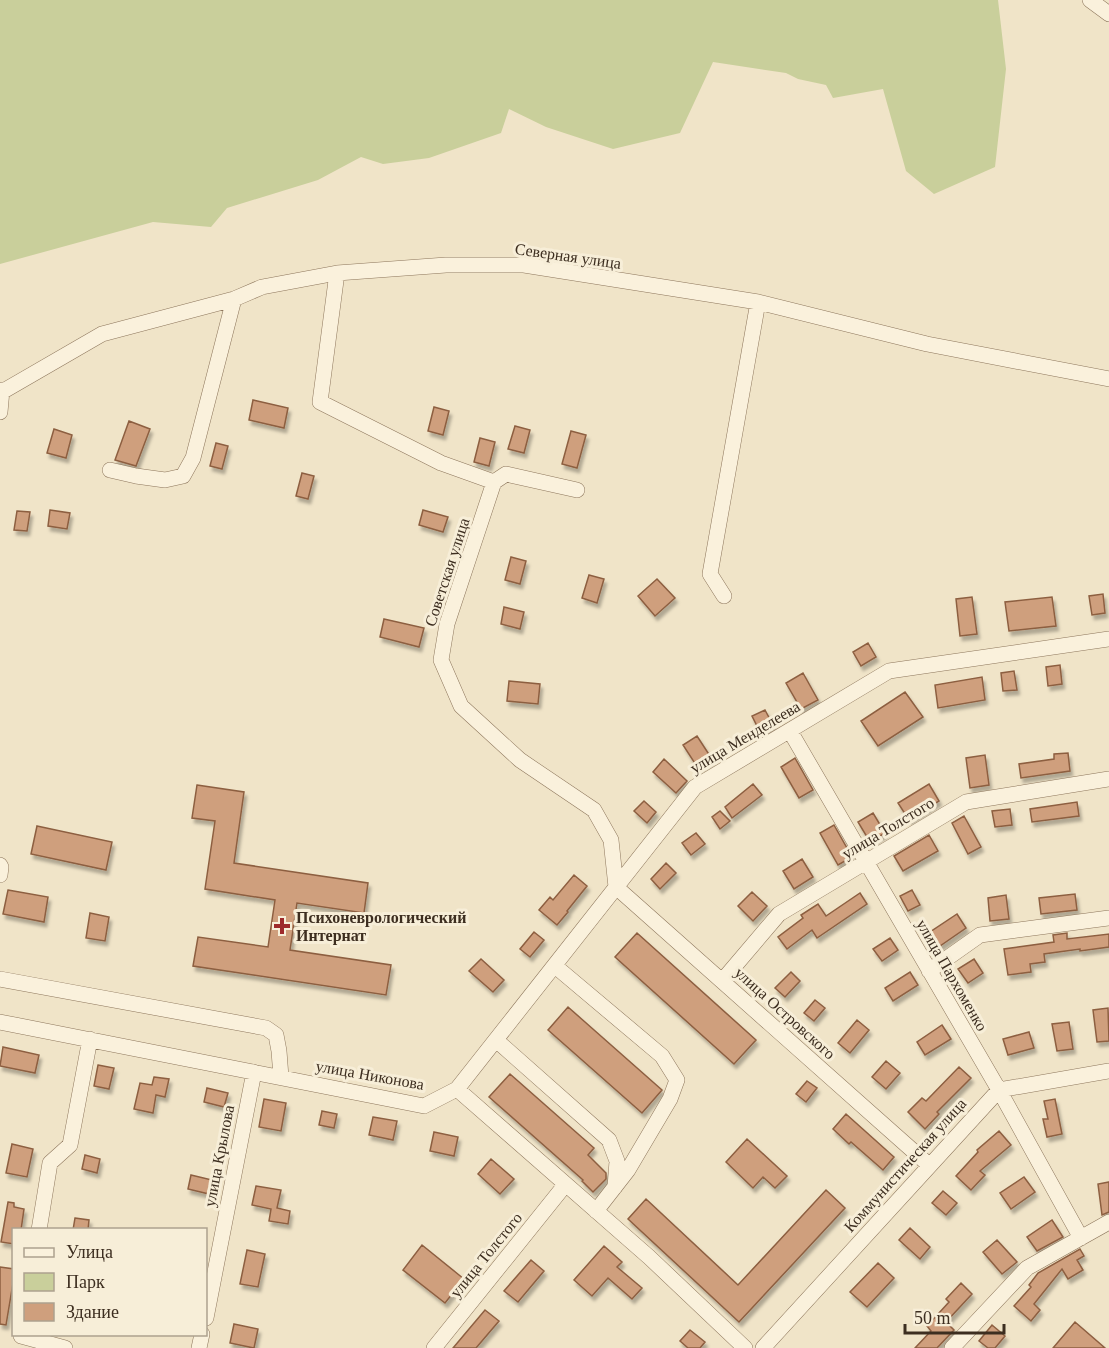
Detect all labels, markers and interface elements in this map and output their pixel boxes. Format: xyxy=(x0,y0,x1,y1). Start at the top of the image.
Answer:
street label: Северная улица xyxy=(514,240,622,273)
street label: Советская улица xyxy=(421,516,473,629)
street label: улица Менделеева xyxy=(687,698,803,777)
street label: улица Толстого xyxy=(839,794,937,863)
place label: Психоневрологический Интернат xyxy=(296,909,466,945)
street label: улица Пархоменко xyxy=(912,916,991,1034)
marker: Психоневрологический Интернат xyxy=(273,917,291,935)
street label: улица Островского xyxy=(731,964,839,1063)
street label: улица Никонова xyxy=(314,1057,425,1094)
street label: Коммунистическая улица xyxy=(841,1095,970,1236)
street label: улица Крылова xyxy=(201,1104,238,1209)
street label: улица Толстого xyxy=(447,1209,526,1301)
legend xyxy=(12,1228,207,1336)
text: Улица xyxy=(66,1242,113,1262)
text: Парк xyxy=(66,1272,105,1292)
scale bar xyxy=(905,1297,1004,1335)
text: Здание xyxy=(66,1302,119,1322)
text: 50 m xyxy=(914,1308,951,1328)

